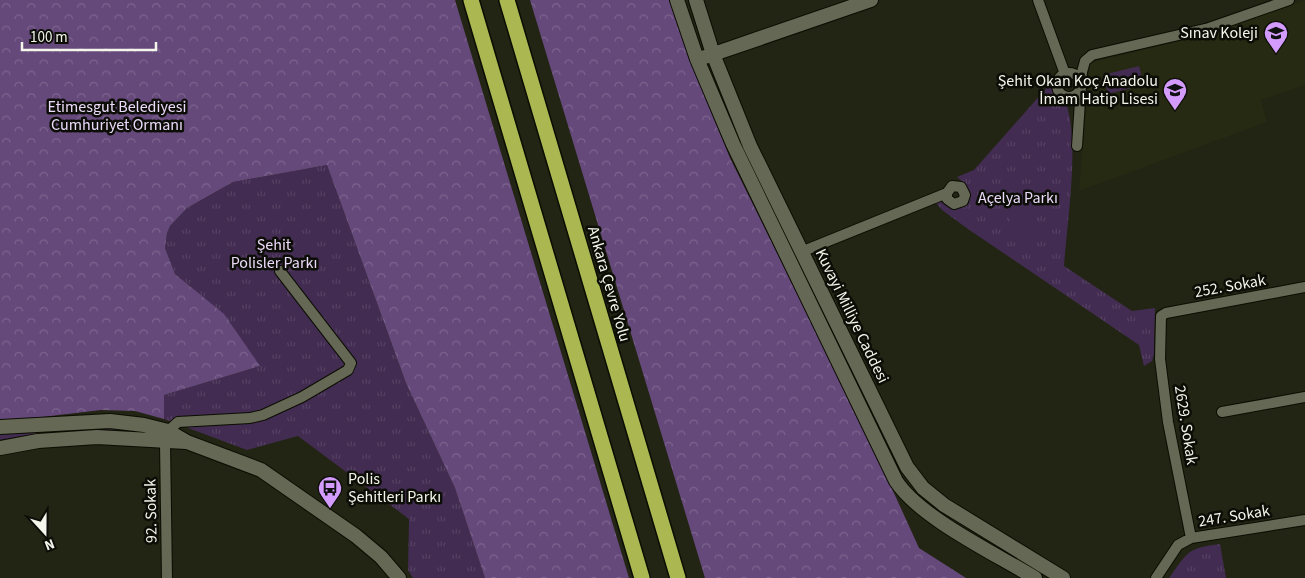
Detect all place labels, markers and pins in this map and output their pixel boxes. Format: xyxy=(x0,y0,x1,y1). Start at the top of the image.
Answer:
school or university icon: Sınav Koleji xyxy=(1263,20,1289,54)
place label: Sınav Koleji xyxy=(1180,22,1258,44)
place label: Şehit Okan Koç Anadolu İmam Hatip Lisesi xyxy=(998,70,1158,110)
school or university icon: Şehit Okan Koç Anadolu İmam Hatip Lisesi xyxy=(1162,77,1188,111)
place label: Polis Şehitleri Parkı xyxy=(348,468,441,508)
bus stop icon: Polis Şehitleri Parkı xyxy=(317,475,343,509)

